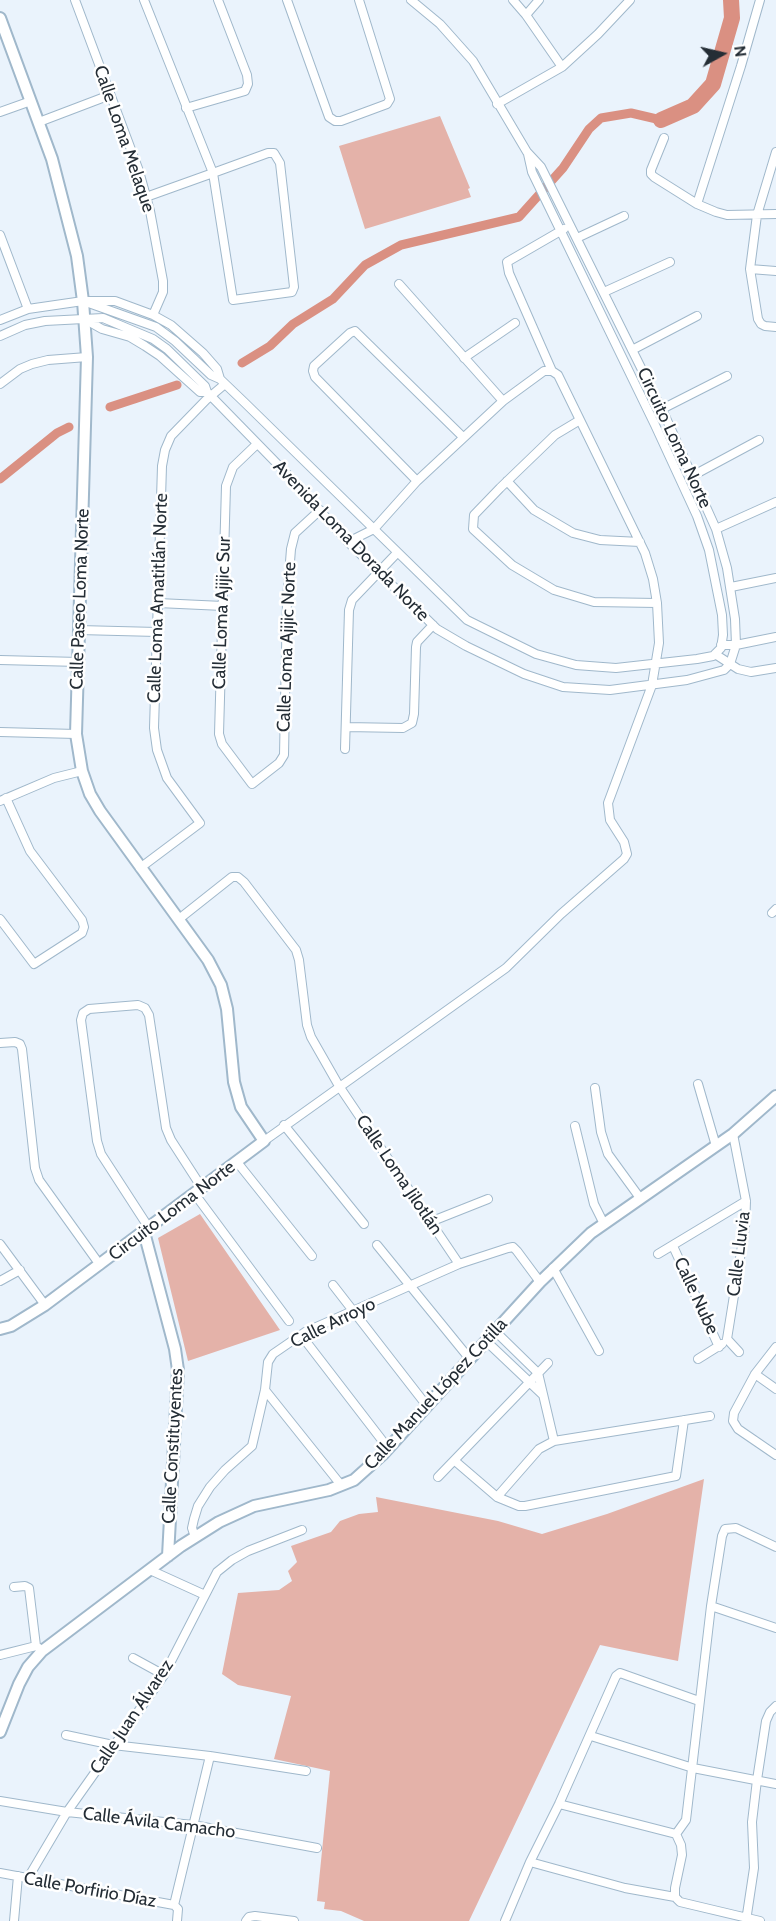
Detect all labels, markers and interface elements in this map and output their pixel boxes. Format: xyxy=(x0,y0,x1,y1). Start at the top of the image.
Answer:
north arrow xyxy=(692,24,752,84)
text: N xyxy=(730,45,751,58)
street label: Calle Loma Melaque xyxy=(89,63,159,215)
street label: Circuito Loma Norte xyxy=(632,364,716,512)
street label: Avenida Loma Dorada Norte xyxy=(269,456,433,626)
street label: Calle Loma Amatitlán Norte xyxy=(144,493,172,703)
street label: Calle Paseo Loma Norte xyxy=(66,508,94,690)
street label: Calle Loma Ajijic Sur xyxy=(209,536,235,690)
street label: Calle Loma Ajijic Norte xyxy=(273,561,301,733)
street label: Calle Loma Jilotlán xyxy=(351,1111,447,1239)
street label: Circuito Loma Norte xyxy=(105,1156,239,1266)
street label: Calle Lluvia xyxy=(723,1210,755,1298)
street label: Calle Nube xyxy=(669,1254,723,1338)
street label: Calle Arroyo xyxy=(287,1293,379,1353)
street label: Calle Manuel López Cotilla xyxy=(360,1314,512,1474)
street label: Calle Constituyentes xyxy=(158,1368,188,1524)
street label: Calle Juan Álvarez xyxy=(86,1656,178,1778)
street label: Calle Ávila Camacho xyxy=(82,1803,236,1843)
street label: Calle Porfirio Díaz xyxy=(22,1868,158,1912)

